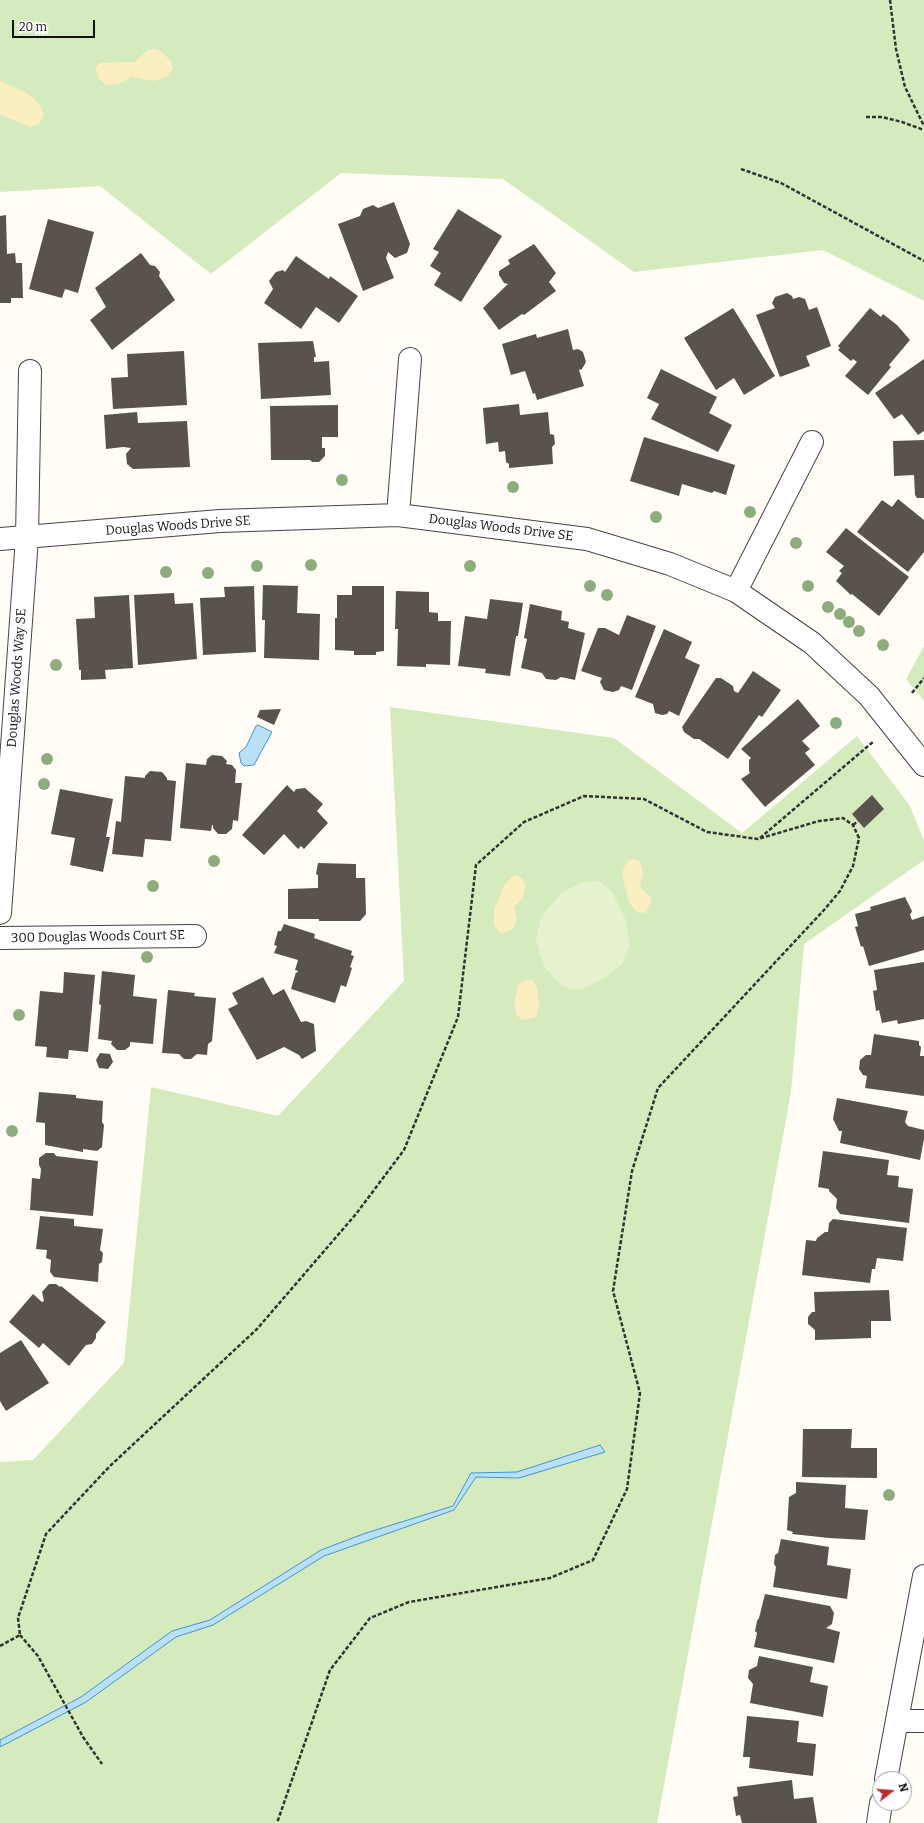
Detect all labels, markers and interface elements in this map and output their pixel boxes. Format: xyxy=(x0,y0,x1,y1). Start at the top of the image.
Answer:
scale bar xyxy=(14,12,97,38)
text: 20 m xyxy=(19,20,47,34)
street label: Douglas Woods Drive SE xyxy=(428,511,574,545)
street label: Douglas Woods Drive SE xyxy=(105,513,251,539)
street label: Douglas Woods Way SE xyxy=(4,608,30,748)
street label: 300 Douglas Woods Court SE xyxy=(11,928,185,946)
north arrow xyxy=(872,1771,912,1811)
text: N xyxy=(896,1782,910,1794)

